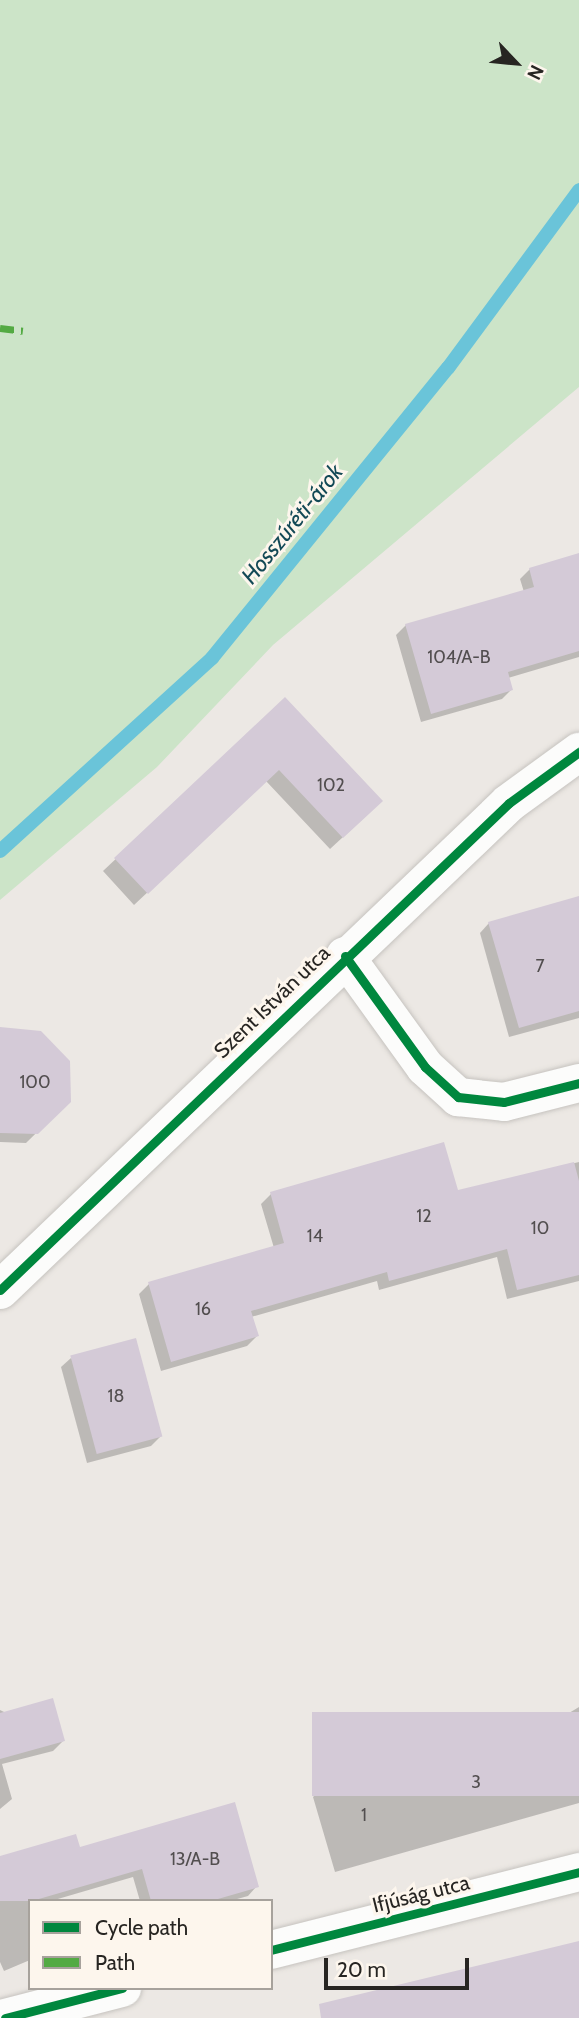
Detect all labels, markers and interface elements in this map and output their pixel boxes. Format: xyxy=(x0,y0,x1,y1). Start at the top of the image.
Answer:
north arrow xyxy=(481,28,551,98)
text: N xyxy=(522,61,549,84)
water label: Hosszúréti-árok xyxy=(235,459,349,589)
house number: 104/A-B xyxy=(427,646,491,668)
house number: 102 xyxy=(317,774,345,796)
street label: Szent István utca xyxy=(209,940,335,1064)
house number: 7 xyxy=(535,955,545,977)
house number: 100 xyxy=(20,1071,50,1093)
house number: 12 xyxy=(416,1205,432,1227)
house number: 10 xyxy=(531,1217,549,1239)
house number: 14 xyxy=(307,1225,323,1247)
house number: 16 xyxy=(195,1298,211,1320)
house number: 18 xyxy=(108,1385,124,1407)
house number: 3 xyxy=(471,1771,481,1793)
house number: 1 xyxy=(361,1804,367,1826)
house number: 13/A-B xyxy=(170,1848,220,1870)
street label: Ifjúság utca xyxy=(370,1870,472,1918)
legend xyxy=(28,1899,273,1990)
text: Cycle path xyxy=(95,1915,188,1940)
scale bar xyxy=(327,1944,472,1988)
text: Path xyxy=(95,1950,135,1975)
text: 20 m xyxy=(337,1957,386,1982)

